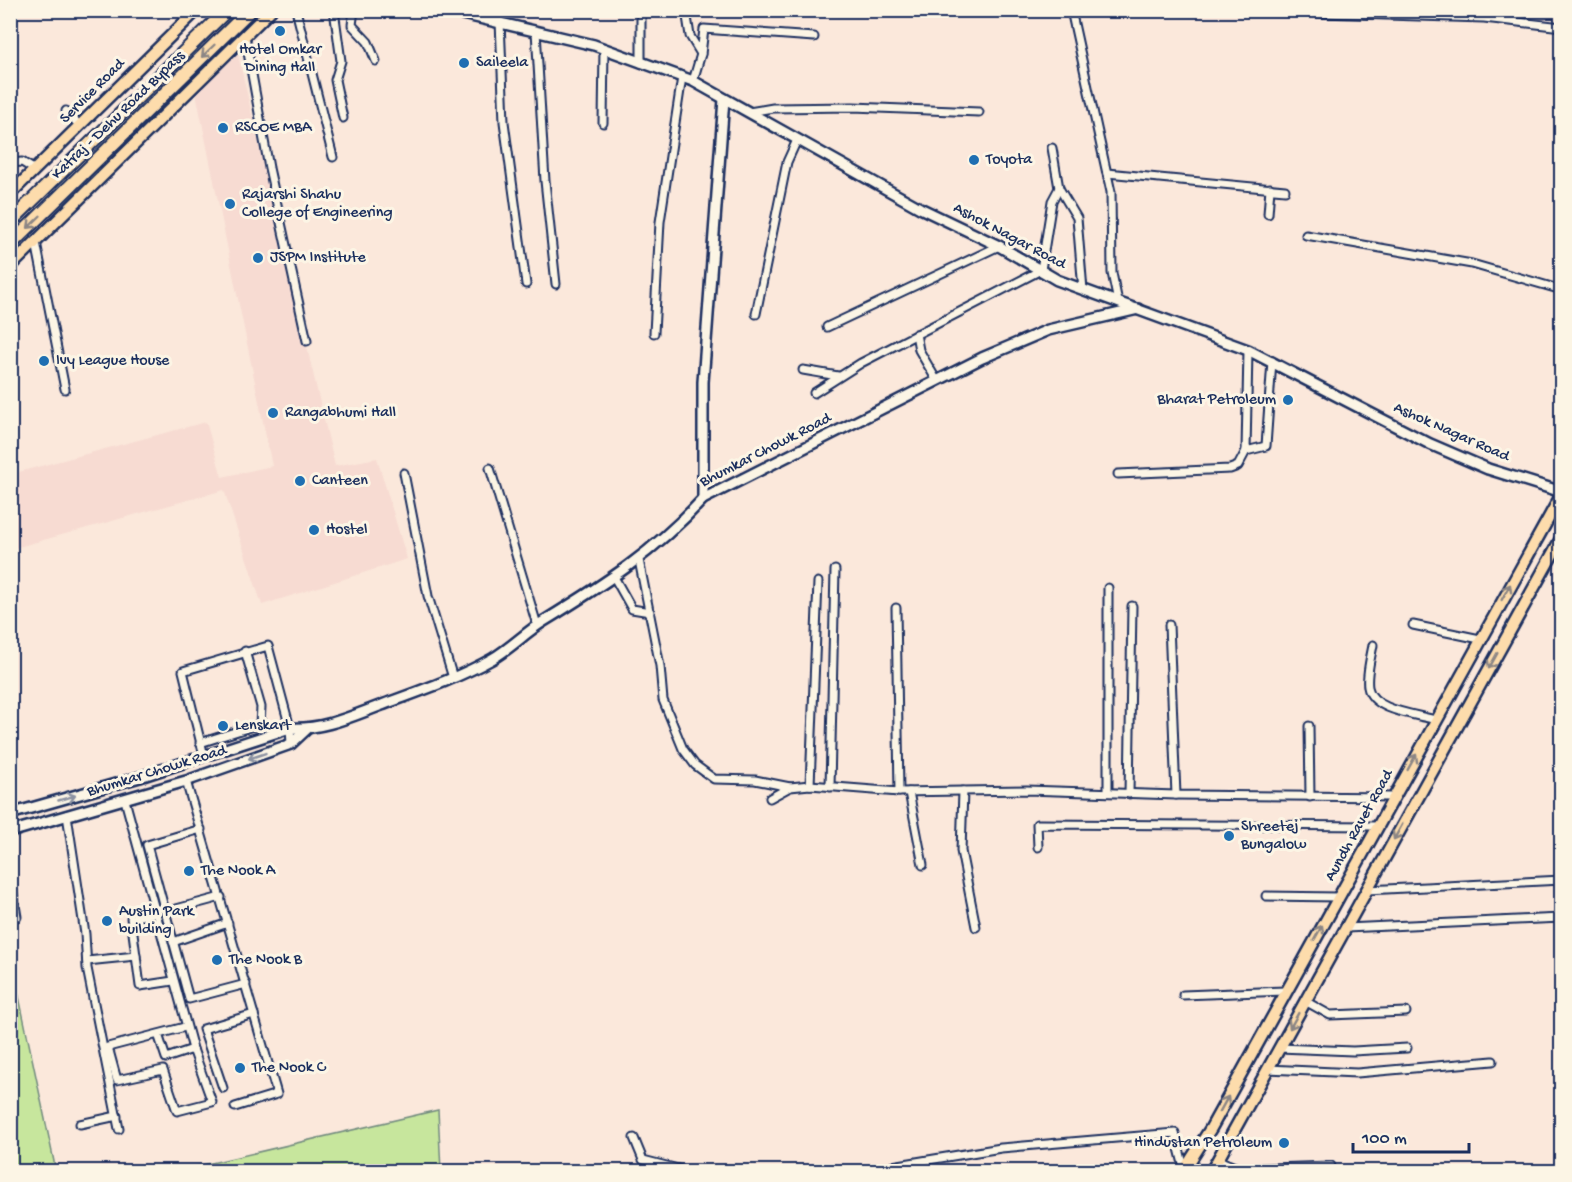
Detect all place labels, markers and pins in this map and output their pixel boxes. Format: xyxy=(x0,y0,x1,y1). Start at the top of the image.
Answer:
marker: Hotel Omkar Dining Hall xyxy=(273,24,287,38)
place label: Hotel Omkar Dining Hall xyxy=(239,41,322,78)
place label: Saileela xyxy=(476,54,529,73)
marker: Saileela xyxy=(457,56,471,70)
place label: RSCOE MBA xyxy=(235,119,313,138)
marker: RSCOE MBA xyxy=(216,121,230,135)
place label: Toyota xyxy=(985,151,1033,170)
marker: Toyota xyxy=(967,153,981,167)
place label: Rajarshi Shahu College of Engineering xyxy=(242,186,393,223)
marker: Rajarshi Shahu College of Engineering xyxy=(223,197,237,211)
place label: JSPM Institute xyxy=(270,249,367,268)
marker: JSPM Institute xyxy=(251,251,265,265)
place label: Ivy League House xyxy=(56,352,170,371)
marker: Ivy League House xyxy=(37,354,51,368)
place label: Bharat Petroleum xyxy=(1156,391,1277,410)
marker: Bharat Petroleum xyxy=(1281,393,1295,407)
place label: Rangabhumi Hall xyxy=(285,404,396,423)
marker: Rangabhumi Hall xyxy=(266,406,280,420)
place label: Canteen xyxy=(312,472,368,491)
marker: Canteen xyxy=(293,474,307,488)
place label: Hostel xyxy=(326,521,368,540)
marker: Hostel xyxy=(307,523,321,537)
place label: Lenskart xyxy=(235,717,292,736)
marker: Lenskart xyxy=(216,719,230,733)
place label: Shreetej Bungalow xyxy=(1240,818,1307,855)
marker: Shreetej Bungalow xyxy=(1222,829,1236,843)
place label: The Nook A xyxy=(200,862,277,881)
marker: The Nook A xyxy=(182,864,196,878)
place label: Austin Park building xyxy=(119,903,196,940)
marker: Austin Park building xyxy=(100,914,114,928)
place label: The Nook B xyxy=(228,951,303,970)
marker: The Nook B xyxy=(210,953,224,967)
place label: The Nook C xyxy=(251,1059,327,1078)
marker: The Nook C xyxy=(233,1061,247,1075)
place label: Hindustan Petroleum xyxy=(1134,1134,1273,1153)
marker: Hindustan Petroleum xyxy=(1277,1136,1291,1150)

